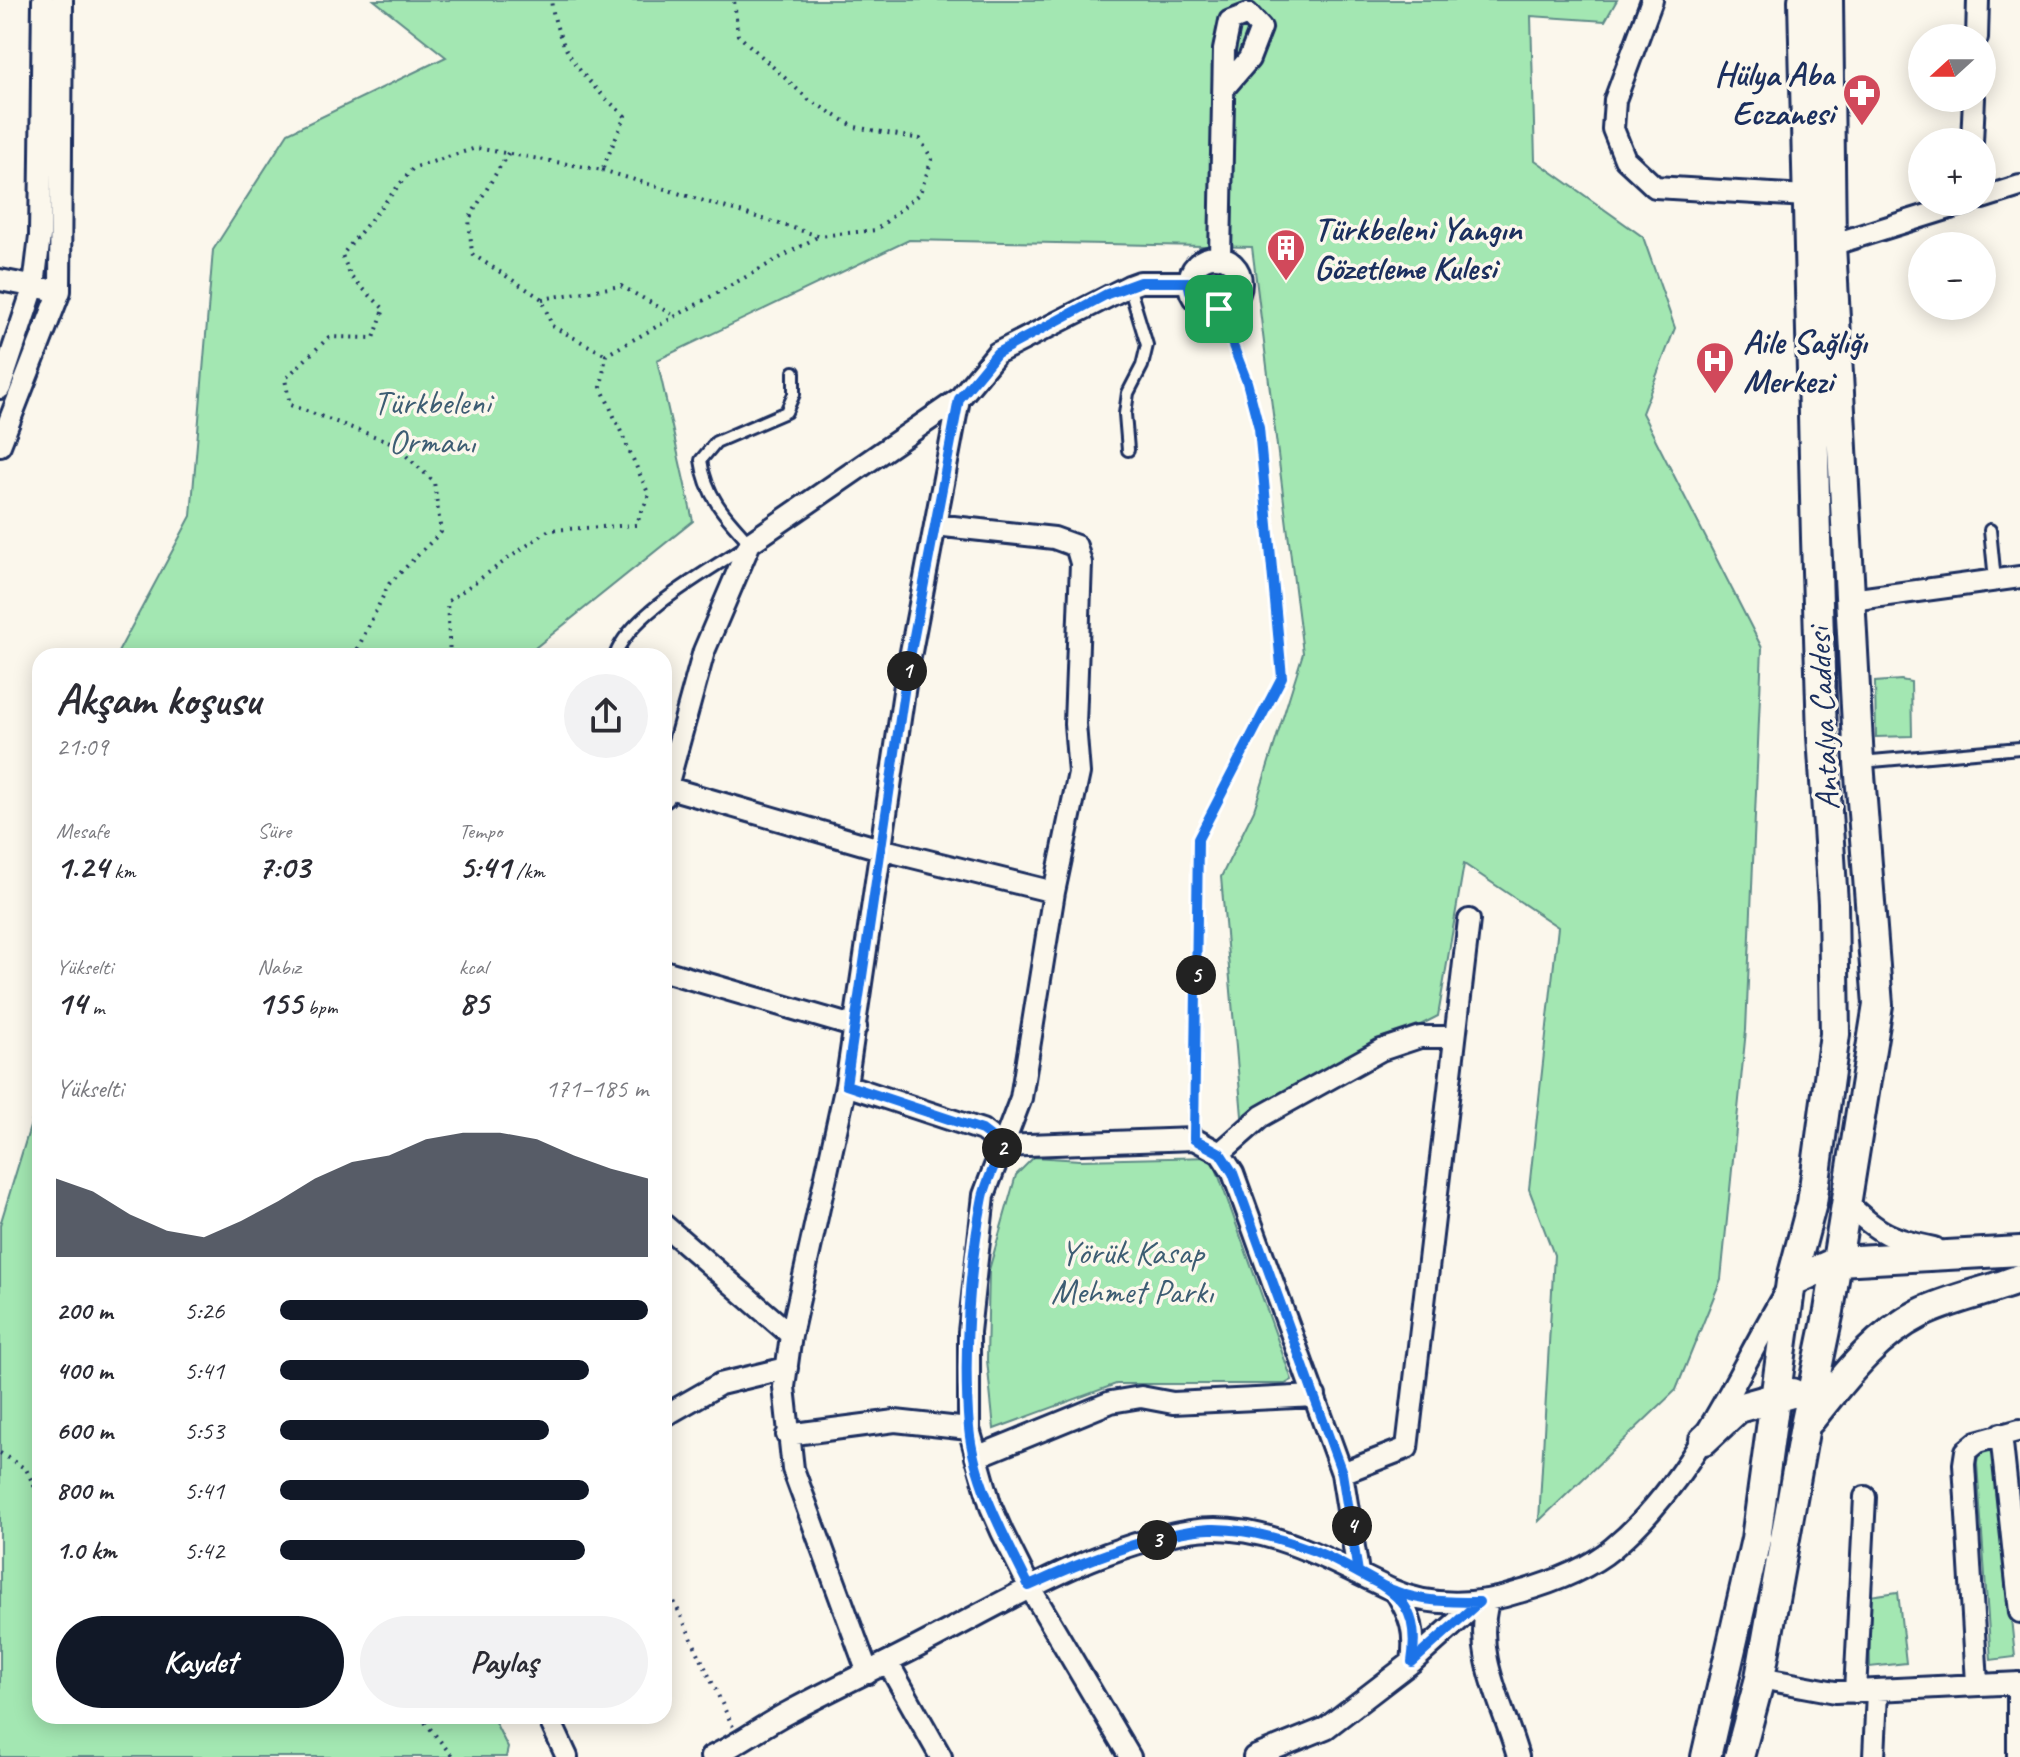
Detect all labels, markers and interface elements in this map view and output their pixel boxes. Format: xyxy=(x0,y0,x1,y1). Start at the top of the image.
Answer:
north arrow xyxy=(1908,24,1996,112)
map controls xyxy=(1908,24,1996,320)
place label: Hülya Aba Eczanesi xyxy=(1714,52,1838,134)
pharmacy icon: Hülya Aba Eczanesi xyxy=(1841,72,1883,127)
button: + xyxy=(1908,128,1996,216)
place label: Türkbeleni Yangın Gözetleme Kulesi xyxy=(1314,207,1523,289)
building icon: Türkbeleni Yangın Gözetleme Kulesi xyxy=(1265,227,1307,282)
button: − xyxy=(1908,232,1996,320)
pin xyxy=(1185,275,1253,343)
icon: arrive xyxy=(1197,287,1241,331)
place label: Aile Sağlığı Merkezi xyxy=(1743,320,1869,402)
hospital icon: Aile Sağlığı Merkezi xyxy=(1694,340,1736,395)
park label: Türkbeleni Ormanı xyxy=(373,381,495,463)
street label: Antalya Caddesi xyxy=(1796,623,1849,812)
pin: 1 xyxy=(887,651,927,691)
text: 1 xyxy=(902,657,912,685)
text: Akşam koşusu xyxy=(56,672,261,727)
button: share xyxy=(564,674,648,758)
text: 21:09 xyxy=(56,730,108,763)
text: Mesafe xyxy=(56,817,109,845)
text: Süre xyxy=(257,817,291,845)
text: Tempo xyxy=(459,817,502,845)
text: 1.24 xyxy=(56,845,109,888)
text: 7:03 xyxy=(257,845,310,888)
text: 5:41 xyxy=(459,845,511,888)
text: km xyxy=(109,857,135,885)
text: /km xyxy=(511,857,545,885)
text: Yükselti xyxy=(56,953,113,981)
text: Nabız xyxy=(257,953,301,981)
text: kcal xyxy=(459,953,488,981)
pin: 5 xyxy=(1176,955,1216,995)
text: 5 xyxy=(1191,961,1201,989)
text: 14 xyxy=(56,981,87,1024)
text: 155 xyxy=(257,981,302,1024)
text: 85 xyxy=(459,981,489,1024)
text: m xyxy=(87,993,104,1021)
text: bpm xyxy=(302,993,338,1021)
text: Yükselti xyxy=(56,1072,123,1105)
text: 171–185 m xyxy=(545,1072,648,1105)
pin: 2 xyxy=(982,1128,1022,1168)
text: 2 xyxy=(997,1134,1007,1162)
park label: Yörük Kasap Mehmet Parkı xyxy=(1051,1231,1215,1313)
text: 200 m xyxy=(56,1294,112,1327)
text: 5:26 xyxy=(184,1294,224,1327)
text: 400 m xyxy=(56,1354,112,1387)
text: 5:41 xyxy=(184,1354,224,1387)
text: 600 m xyxy=(56,1414,113,1447)
text: 5:53 xyxy=(184,1414,224,1447)
text: 800 m xyxy=(56,1474,112,1507)
text: 5:41 xyxy=(184,1474,224,1507)
pin: 4 xyxy=(1332,1506,1372,1546)
text: 4 xyxy=(1347,1512,1357,1540)
pin: 3 xyxy=(1137,1520,1177,1560)
text: 3 xyxy=(1152,1526,1162,1554)
text: 1.0 km xyxy=(56,1534,116,1567)
text: 5:42 xyxy=(184,1534,224,1567)
button: Kaydet xyxy=(56,1616,344,1708)
button: Paylaş xyxy=(360,1616,648,1708)

